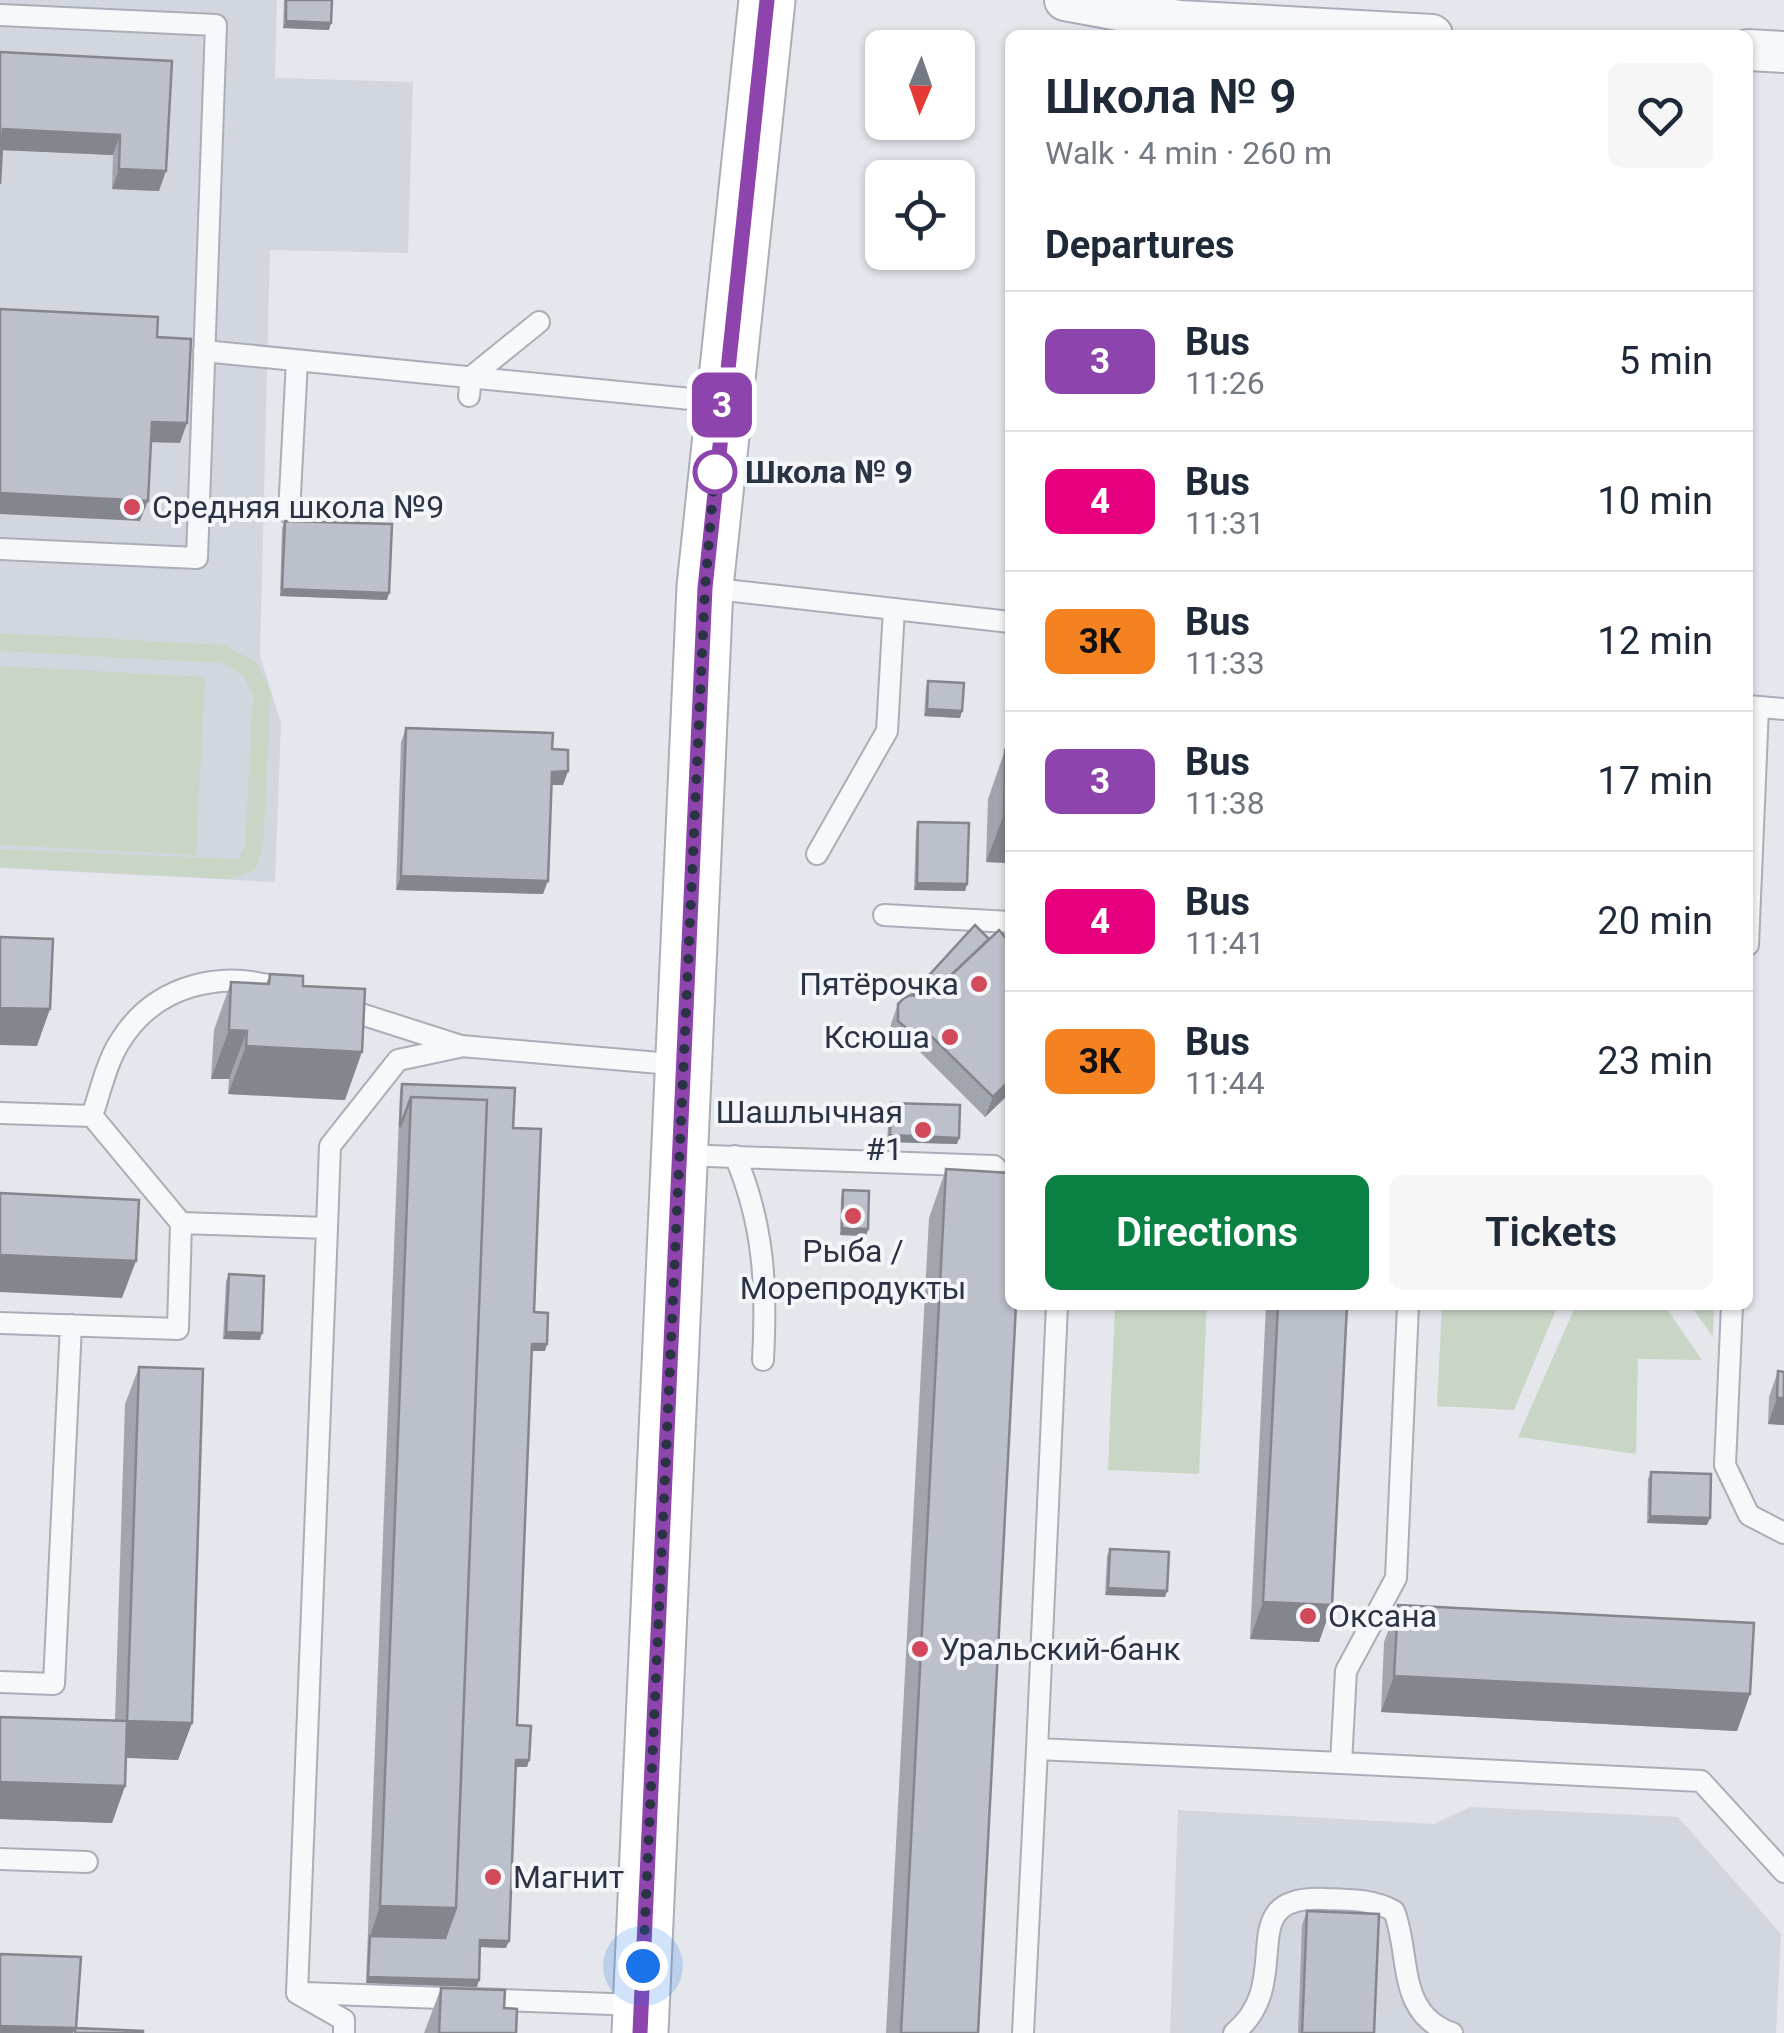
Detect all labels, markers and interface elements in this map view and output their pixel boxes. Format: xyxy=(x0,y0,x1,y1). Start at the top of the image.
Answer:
north arrow xyxy=(865,30,975,140)
map controls xyxy=(865,30,975,270)
button: heart xyxy=(1608,63,1713,168)
text: Школа № 9 xyxy=(1045,68,1297,125)
text: Walk · 4 min · 260 m xyxy=(1045,134,1332,172)
button: locate xyxy=(865,160,975,270)
text: Departures xyxy=(1045,223,1235,267)
text: Bus xyxy=(1185,320,1250,364)
text: 5 min xyxy=(1619,339,1713,383)
text: 3 xyxy=(1090,341,1110,382)
text: 11:26 xyxy=(1185,364,1265,402)
line badge: 3 xyxy=(690,372,754,438)
text: 3 xyxy=(712,385,732,426)
marker: Школа № 9 xyxy=(694,451,736,493)
place label: Школа № 9 xyxy=(745,453,913,491)
text: Bus xyxy=(1185,460,1250,504)
text: 10 min xyxy=(1597,479,1713,523)
text: 4 xyxy=(1090,481,1110,522)
place label: Средняя школа №9 xyxy=(152,488,444,526)
marker: Средняя школа №9 xyxy=(121,496,143,518)
text: 11:31 xyxy=(1185,504,1265,542)
text: Bus xyxy=(1185,600,1250,644)
text: 12 min xyxy=(1597,619,1713,663)
text: 3К xyxy=(1079,621,1121,662)
text: 11:33 xyxy=(1185,644,1265,682)
text: Bus xyxy=(1185,740,1250,784)
text: 17 min xyxy=(1597,759,1713,803)
text: 3 xyxy=(1090,761,1110,802)
text: 11:38 xyxy=(1185,784,1265,822)
text: Bus xyxy=(1185,880,1250,924)
text: 20 min xyxy=(1597,899,1713,943)
text: 4 xyxy=(1090,901,1110,942)
text: 11:41 xyxy=(1185,924,1265,962)
place label: Пятёрочка xyxy=(799,965,959,1003)
marker: Пятёрочка xyxy=(968,973,990,995)
place label: Ксюша xyxy=(824,1018,930,1056)
text: Bus xyxy=(1185,1020,1250,1064)
marker: Ксюша xyxy=(939,1026,961,1048)
text: 23 min xyxy=(1597,1039,1713,1083)
text: 3К xyxy=(1079,1041,1121,1082)
text: 11:44 xyxy=(1185,1064,1265,1102)
place label: Шашлычная #1 xyxy=(715,1093,903,1168)
marker: Шашлычная #1 xyxy=(912,1119,934,1141)
button: Directions xyxy=(1045,1175,1369,1290)
button: Tickets xyxy=(1389,1175,1713,1290)
marker: Рыба / Морепродукты xyxy=(842,1205,864,1227)
place label: Рыба / Морепродукты xyxy=(740,1232,966,1307)
place label: Оксана xyxy=(1328,1597,1437,1635)
marker: Оксана xyxy=(1297,1605,1319,1627)
place label: Уральский-банк xyxy=(940,1630,1180,1668)
marker: Уральский-банк xyxy=(909,1638,931,1660)
place label: Магнит xyxy=(513,1858,624,1896)
marker: Магнит xyxy=(482,1866,504,1888)
your location xyxy=(618,1941,668,1991)

